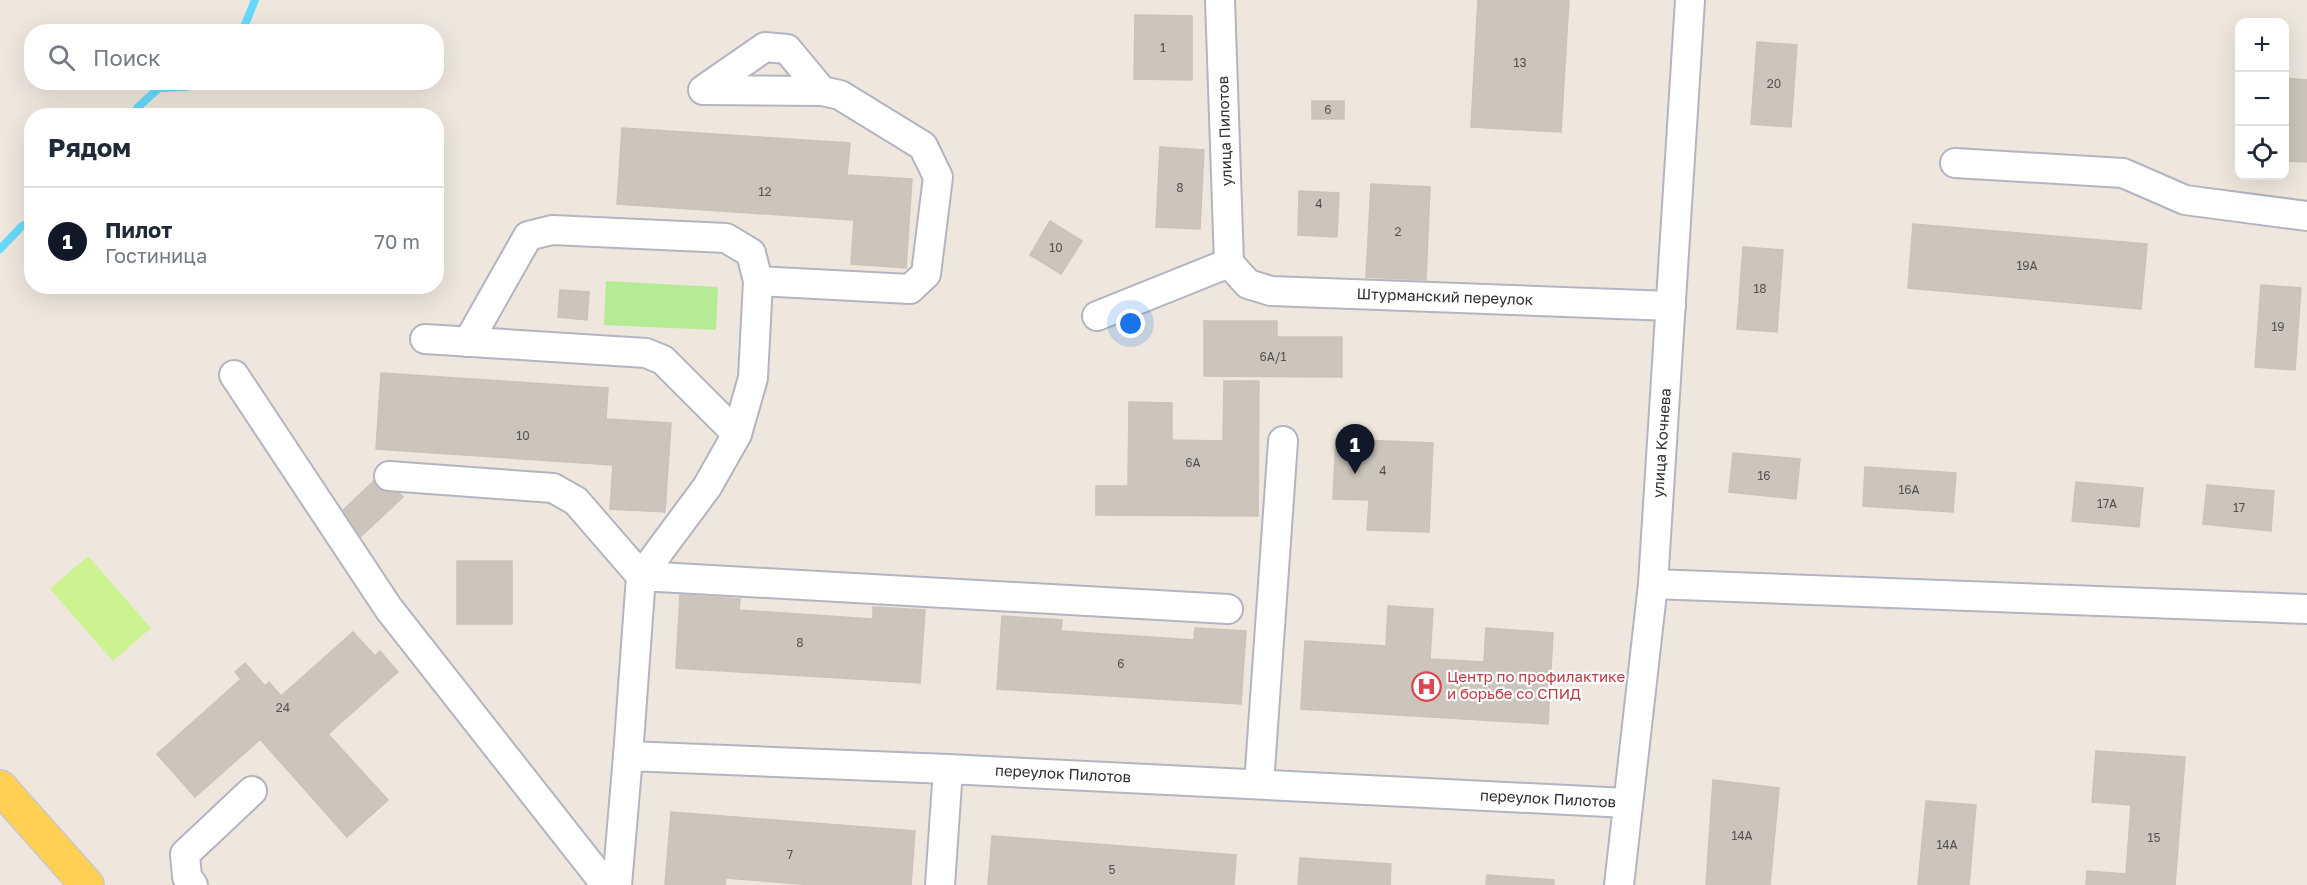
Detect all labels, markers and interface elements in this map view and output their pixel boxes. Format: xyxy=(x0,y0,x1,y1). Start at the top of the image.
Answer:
map controls xyxy=(2235,18,2289,180)
button: + xyxy=(2235,18,2289,72)
search box xyxy=(24,24,444,90)
house number: 1 xyxy=(1160,40,1166,55)
icon: search xyxy=(45,41,78,74)
text: Поиск xyxy=(93,44,161,71)
house number: 13 xyxy=(1514,55,1526,70)
button: − xyxy=(2235,72,2289,126)
street label: улица Пилотов xyxy=(1213,76,1235,187)
house number: 20 xyxy=(1767,76,1781,91)
house number: 6 xyxy=(1324,102,1332,117)
button: locate xyxy=(2235,126,2289,180)
text: Рядом xyxy=(48,132,131,163)
house number: 8 xyxy=(1176,180,1184,195)
house number: 12 xyxy=(759,184,771,199)
house number: 4 xyxy=(1315,196,1323,211)
text: Пилот xyxy=(105,216,172,243)
house number: 2 xyxy=(1395,224,1402,239)
text: 1 xyxy=(62,229,73,253)
text: 70 m xyxy=(374,229,420,253)
house number: 10 xyxy=(1049,240,1063,255)
text: Гостиница xyxy=(105,243,207,267)
house number: 19А xyxy=(2016,258,2038,273)
house number: 18 xyxy=(1753,281,1767,296)
street label: Штурманский переулок xyxy=(1356,284,1534,308)
your location xyxy=(1116,309,1145,338)
house number: 19 xyxy=(2271,319,2285,334)
house number: 6А/1 xyxy=(1260,349,1287,364)
street label: улица Кочнева xyxy=(1648,387,1674,498)
pin: 1 xyxy=(1336,424,1374,474)
house number: 10 xyxy=(516,428,530,443)
house number: 6А xyxy=(1185,455,1201,470)
house number: 4 xyxy=(1379,463,1387,478)
house number: 16 xyxy=(1757,468,1771,483)
house number: 16А xyxy=(1898,482,1920,497)
house number: 17А xyxy=(2097,496,2117,511)
house number: 17 xyxy=(2233,500,2245,515)
house number: 8 xyxy=(796,635,804,650)
house number: 6 xyxy=(1117,656,1125,671)
place label: Центр по профилактике и борьбе со СПИД xyxy=(1447,667,1625,702)
hospital icon: Центр по профилактике и борьбе со СПИД xyxy=(1410,670,1442,702)
house number: 24 xyxy=(276,700,290,715)
street label: переулок Пилотов xyxy=(995,760,1132,786)
street label: переулок Пилотов xyxy=(1480,785,1617,811)
house number: 14А xyxy=(1731,828,1753,843)
house number: 15 xyxy=(2148,830,2160,845)
house number: 14А xyxy=(1936,837,1958,852)
house number: 7 xyxy=(787,847,793,862)
house number: 5 xyxy=(1109,862,1116,877)

